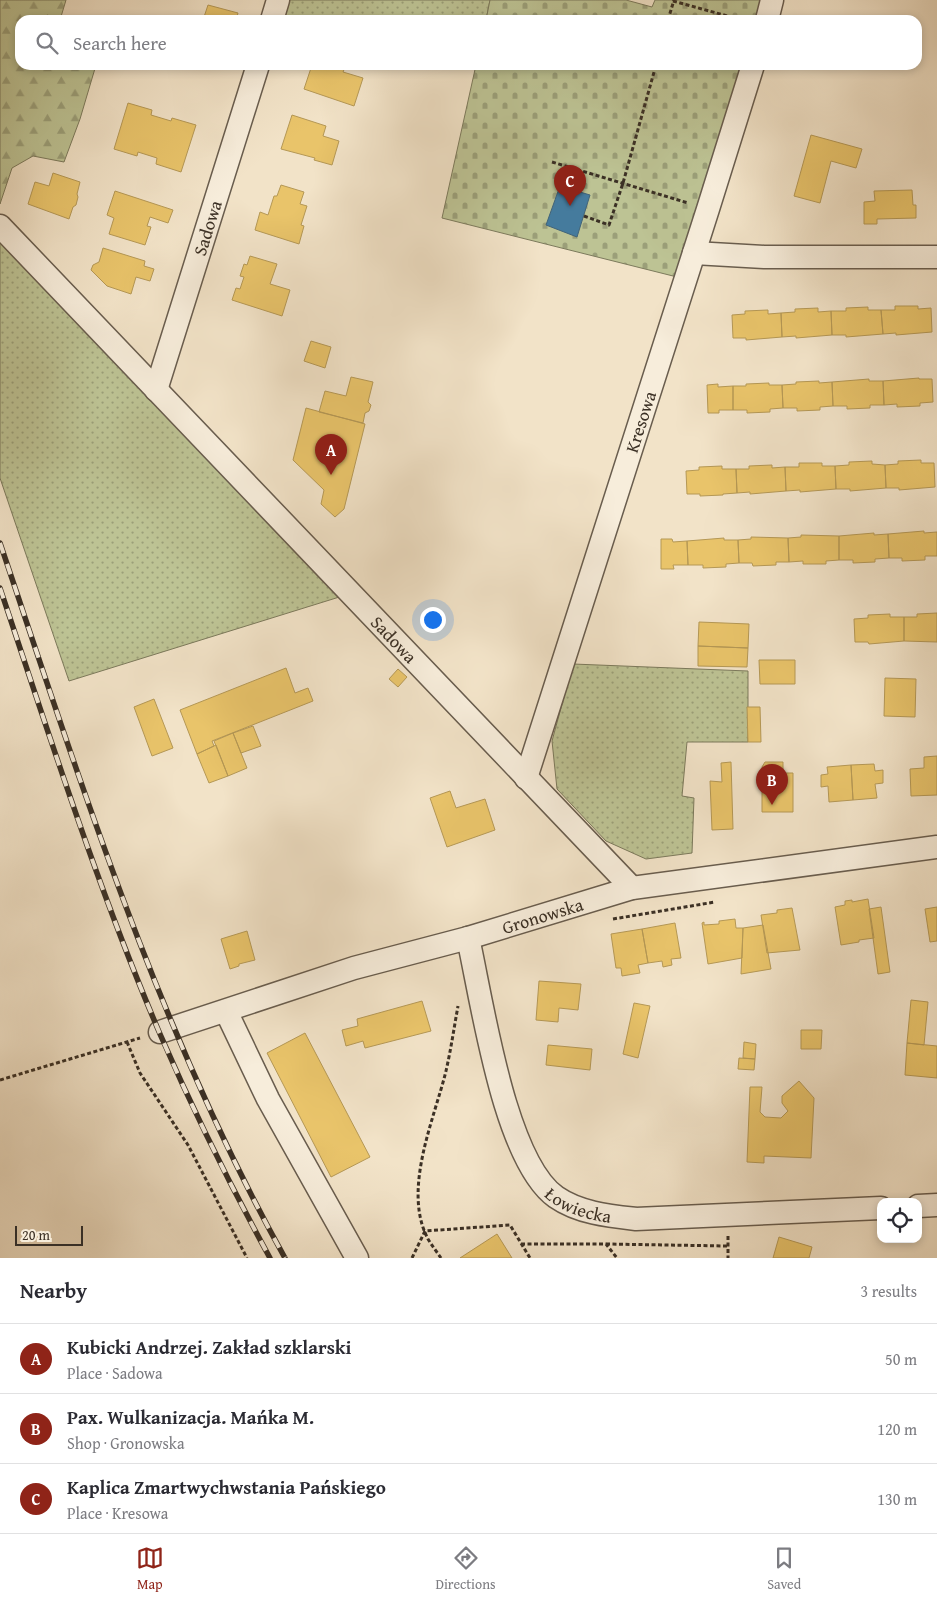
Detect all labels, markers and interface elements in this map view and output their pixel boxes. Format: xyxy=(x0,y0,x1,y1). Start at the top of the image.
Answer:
search box xyxy=(15,15,922,70)
icon: search xyxy=(33,29,61,57)
text: Search here xyxy=(73,29,167,57)
pin: C xyxy=(554,165,586,206)
street label: Sadowa xyxy=(186,196,228,259)
street label: Kresowa xyxy=(617,387,663,456)
pin: A xyxy=(315,434,347,475)
your location xyxy=(420,607,446,633)
street label: Sadowa xyxy=(365,609,424,669)
pin: B xyxy=(756,764,788,805)
street label: Gronowska xyxy=(499,890,587,940)
street label: Łowiecka xyxy=(539,1180,614,1229)
map controls xyxy=(877,1198,922,1243)
button: locate xyxy=(877,1198,922,1243)
scale bar xyxy=(15,1223,82,1246)
text: 20 m xyxy=(22,1225,50,1245)
text: Nearby xyxy=(20,1275,87,1306)
text: 3 results xyxy=(860,1279,917,1303)
text: Kubicki Andrzej. Zakład szklarski xyxy=(67,1333,352,1361)
text: A xyxy=(31,1347,41,1371)
text: 50 m xyxy=(885,1347,917,1371)
text: Place · Sadowa xyxy=(67,1361,162,1385)
text: Pax. Wulkanizacja. Mańka M. xyxy=(67,1403,314,1431)
text: B xyxy=(31,1417,41,1441)
text: 120 m xyxy=(877,1417,917,1441)
text: Shop · Gronowska xyxy=(67,1431,185,1455)
text: Kaplica Zmartwychwstania Pańskiego xyxy=(67,1473,386,1501)
text: C xyxy=(31,1487,41,1511)
text: 130 m xyxy=(877,1487,917,1511)
text: Place · Kresowa xyxy=(67,1501,168,1525)
tab: Map xyxy=(136,1544,164,1594)
tab: Directions xyxy=(435,1544,496,1594)
tab: Saved xyxy=(767,1544,801,1594)

